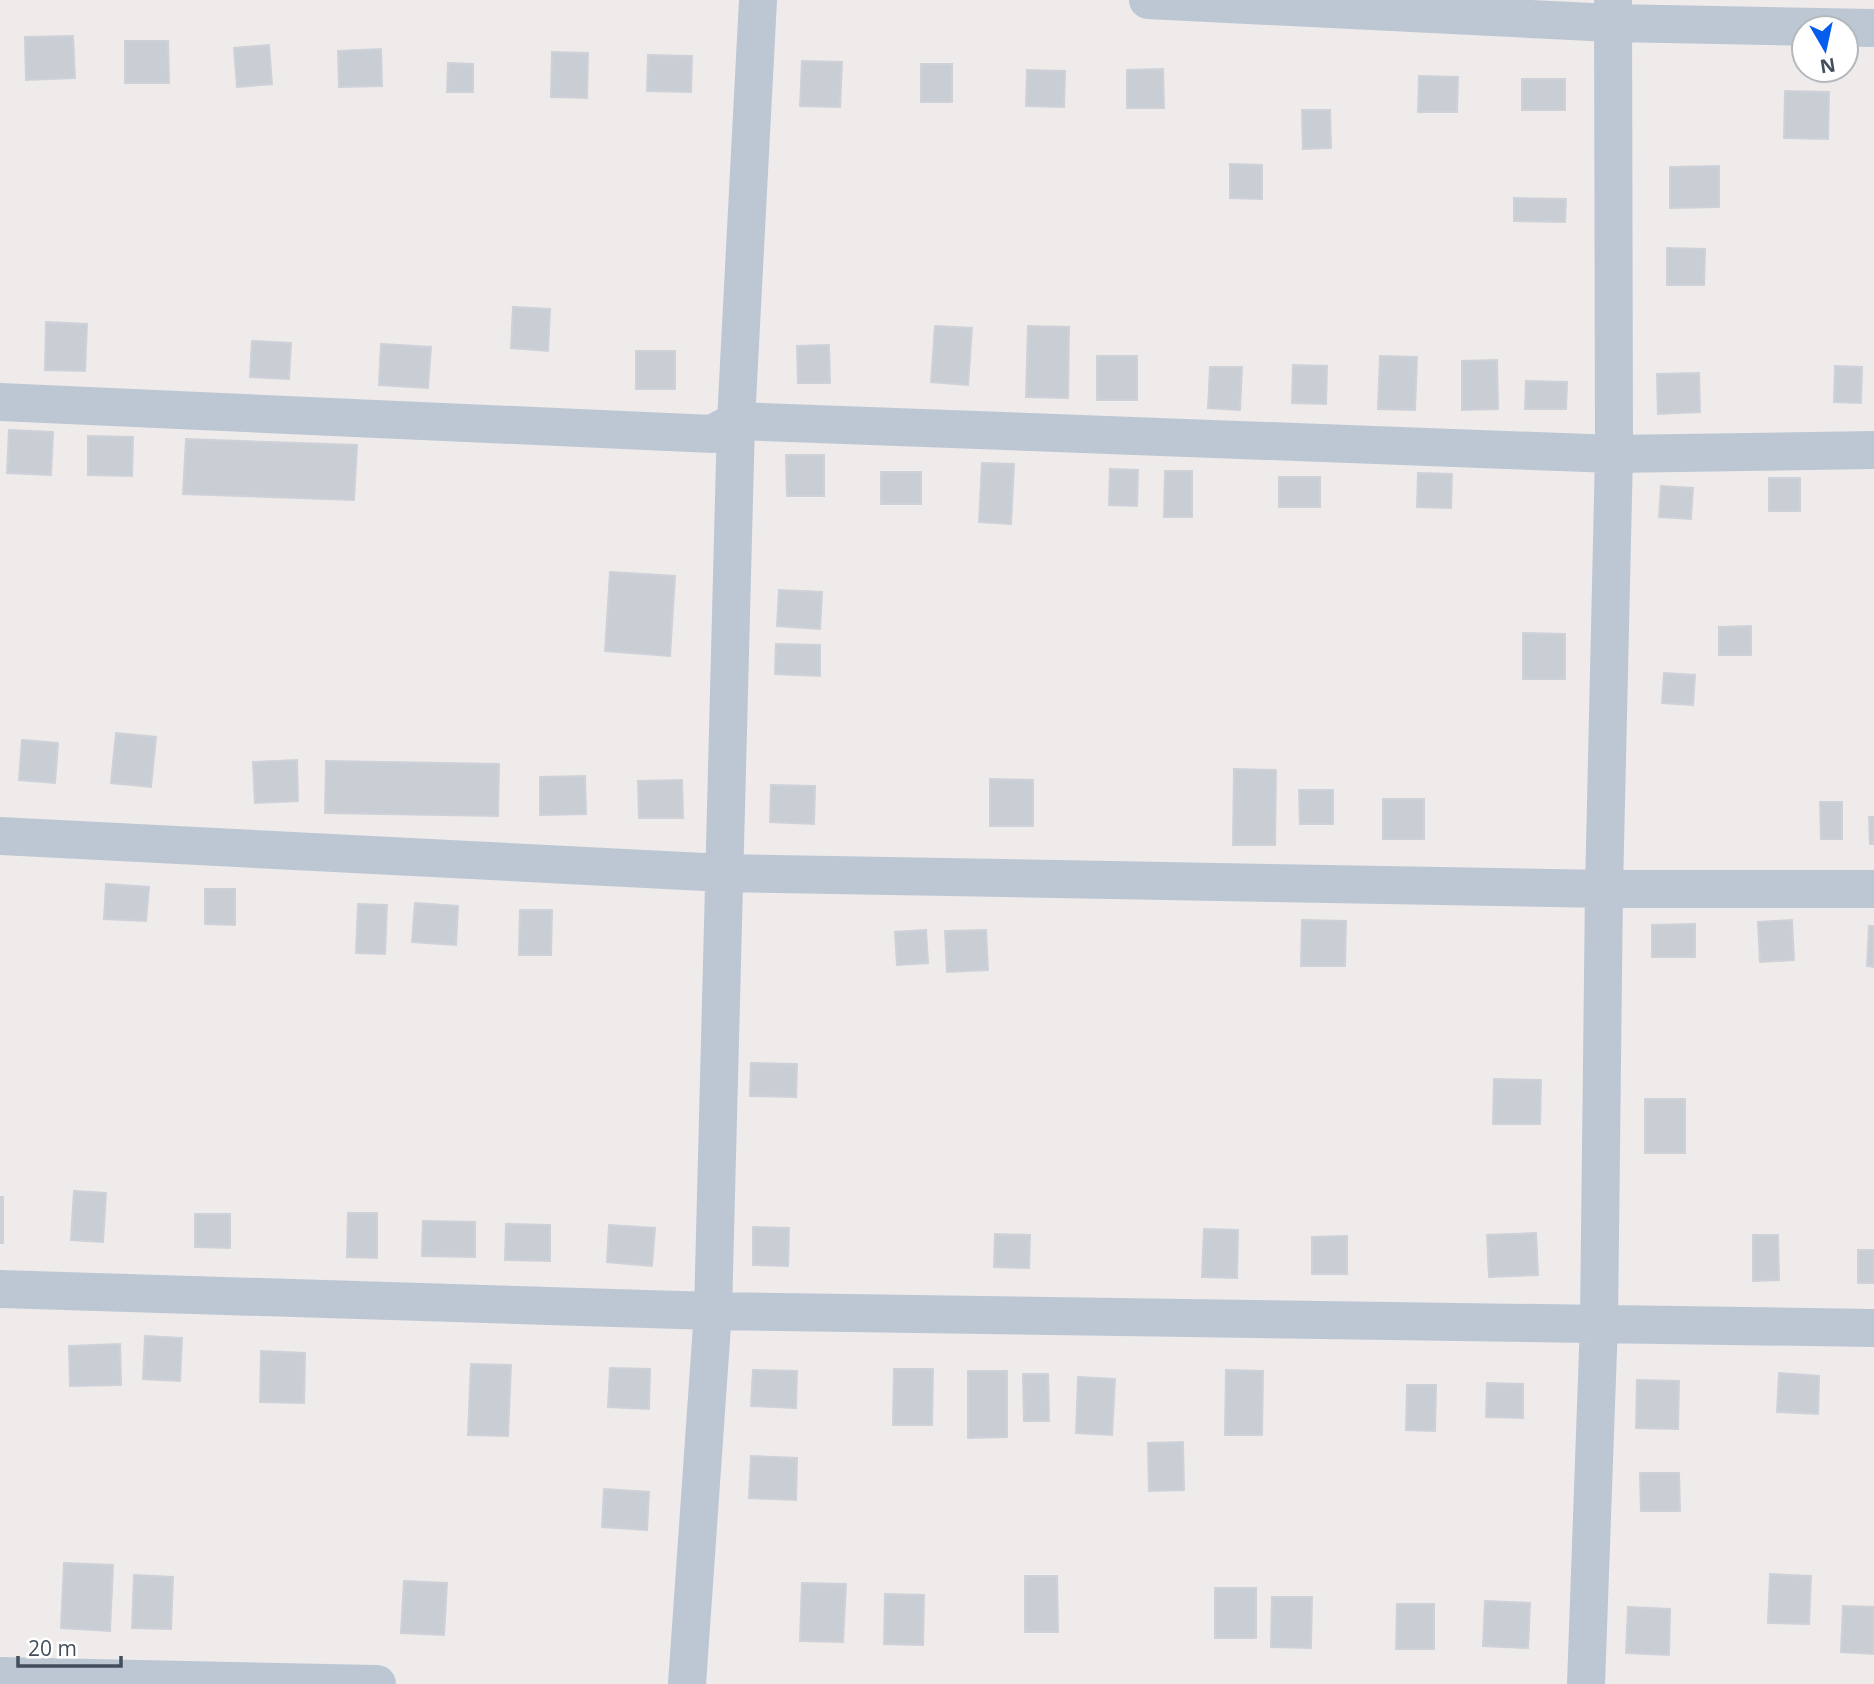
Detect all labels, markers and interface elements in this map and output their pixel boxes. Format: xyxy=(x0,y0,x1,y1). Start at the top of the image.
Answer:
north arrow xyxy=(1790,14,1860,84)
text: N xyxy=(1818,52,1837,80)
scale bar xyxy=(18,1624,121,1668)
text: 20 m xyxy=(28,1634,77,1662)

